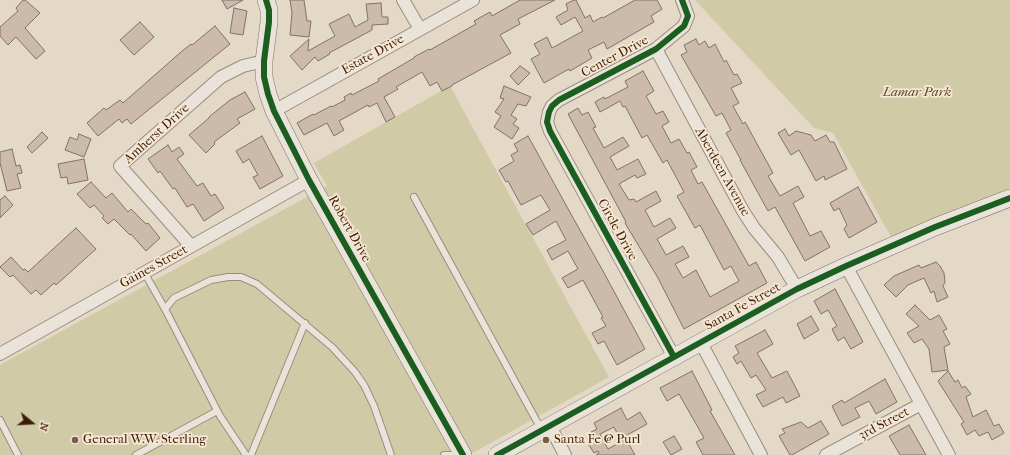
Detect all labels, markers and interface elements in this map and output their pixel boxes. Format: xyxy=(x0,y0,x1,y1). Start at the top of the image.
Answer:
street label: Estate Drive xyxy=(339,31,407,79)
street label: Center Drive xyxy=(579,33,651,81)
park label: Lamar Park xyxy=(883,85,951,101)
street label: Amherst Drive xyxy=(121,101,193,167)
street label: Aberdeen Avenue xyxy=(691,125,753,219)
street label: Robert Drive xyxy=(324,193,374,265)
street label: Circle Drive xyxy=(594,196,640,264)
street label: Gaines Street xyxy=(117,242,191,292)
street label: Santa Fe Street xyxy=(702,280,784,334)
north arrow xyxy=(12,403,52,443)
street label: 3rd Street xyxy=(856,404,912,444)
text: N xyxy=(36,421,51,433)
place label: General W.W. Sterling xyxy=(83,432,206,448)
place label: Santa Fe @ Purl xyxy=(554,432,640,448)
marker: General W.W. Sterling xyxy=(70,435,80,445)
marker: Santa Fe @ Purl xyxy=(541,435,551,445)

